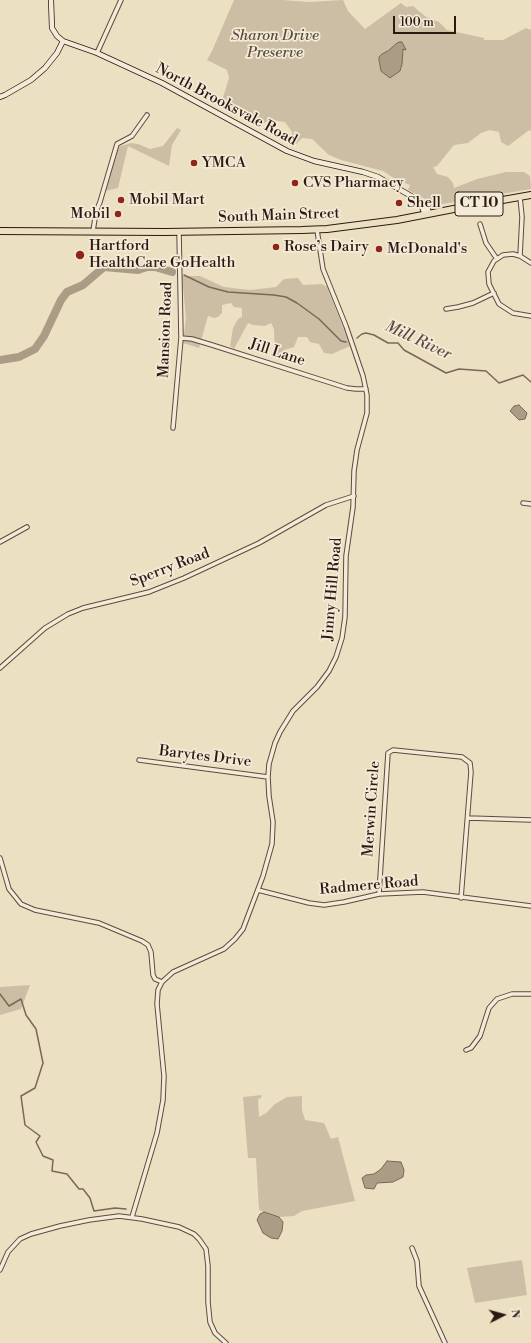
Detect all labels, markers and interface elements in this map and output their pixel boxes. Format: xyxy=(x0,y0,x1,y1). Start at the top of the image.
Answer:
scale bar xyxy=(395,8,458,34)
text: 100 m xyxy=(400,15,434,30)
park label: Sharon Drive Preserve xyxy=(231,27,319,62)
street label: North Brooksvale Road xyxy=(152,60,300,150)
place label: YMCA xyxy=(202,154,246,172)
marker: YMCA xyxy=(189,158,199,168)
place label: CVS Pharmacy xyxy=(303,174,404,192)
marker: CVS Pharmacy xyxy=(290,178,300,188)
place label: Mobil Mart xyxy=(129,191,205,209)
road number: CT 10 xyxy=(455,192,503,216)
place label: Shell xyxy=(407,194,441,212)
marker: Mobil Mart xyxy=(116,195,126,205)
marker: Shell xyxy=(394,198,404,208)
place label: Mobil xyxy=(70,205,110,223)
street label: South Main Street xyxy=(218,205,340,227)
marker: Mobil xyxy=(113,209,123,219)
place label: Hartford HealthCare GoHealth xyxy=(89,237,236,272)
place label: Rose’s Dairy xyxy=(284,238,369,256)
place label: McDonald's xyxy=(387,240,467,258)
marker: Rose’s Dairy xyxy=(271,242,281,252)
marker: McDonald's xyxy=(374,244,384,254)
marker: Hartford HealthCare GoHealth xyxy=(74,249,86,261)
street label: Mansion Road xyxy=(155,281,177,379)
water label: Mill River xyxy=(382,317,454,365)
street label: Jill Lane xyxy=(247,336,307,370)
street label: Jinny Hill Road xyxy=(320,537,346,641)
street label: Sperry Road xyxy=(128,545,212,591)
street label: Barytes Drive xyxy=(158,742,252,772)
street label: Merwin Circle xyxy=(360,760,384,858)
street label: Radmere Road xyxy=(319,873,419,899)
north arrow xyxy=(483,1295,523,1335)
text: N xyxy=(508,1309,522,1319)

